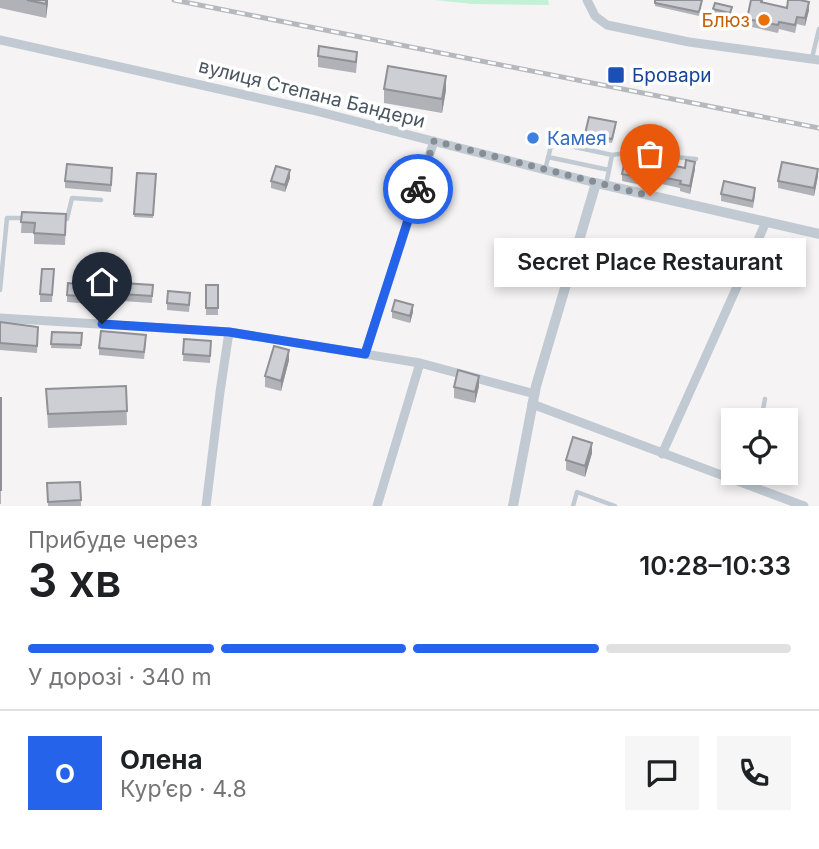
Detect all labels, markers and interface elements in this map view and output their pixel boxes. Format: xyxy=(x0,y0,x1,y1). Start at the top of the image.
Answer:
place label: Блюз xyxy=(701,9,750,32)
marker: Блюз xyxy=(756,12,772,28)
street label: вулиця Степана Бандери xyxy=(196,54,427,133)
place label: Бровари xyxy=(632,64,712,87)
marker: Бровари xyxy=(606,65,626,85)
pin xyxy=(620,124,680,196)
place label: Камея xyxy=(547,127,607,150)
marker: Камея xyxy=(525,130,541,146)
icon: bag xyxy=(631,135,669,173)
courier xyxy=(383,154,453,224)
icon: bike xyxy=(399,170,437,208)
callout: Secret Place Restaurant xyxy=(494,238,806,287)
text: Secret Place Restaurant xyxy=(517,248,783,276)
pin xyxy=(72,252,132,324)
icon: home xyxy=(83,263,121,301)
map controls xyxy=(721,408,798,485)
button: locate xyxy=(721,408,798,485)
text: Прибуде через xyxy=(28,526,198,554)
text: 10:28–10:33 xyxy=(639,550,791,581)
text: 3 хв xyxy=(28,552,121,608)
text: У дорозі · 340 m xyxy=(28,663,212,691)
button: chat xyxy=(625,736,699,810)
button: phone xyxy=(717,736,791,810)
text: Олена xyxy=(120,744,203,775)
text: О xyxy=(55,758,75,789)
text: Кур’єр · 4.8 xyxy=(120,775,247,803)

